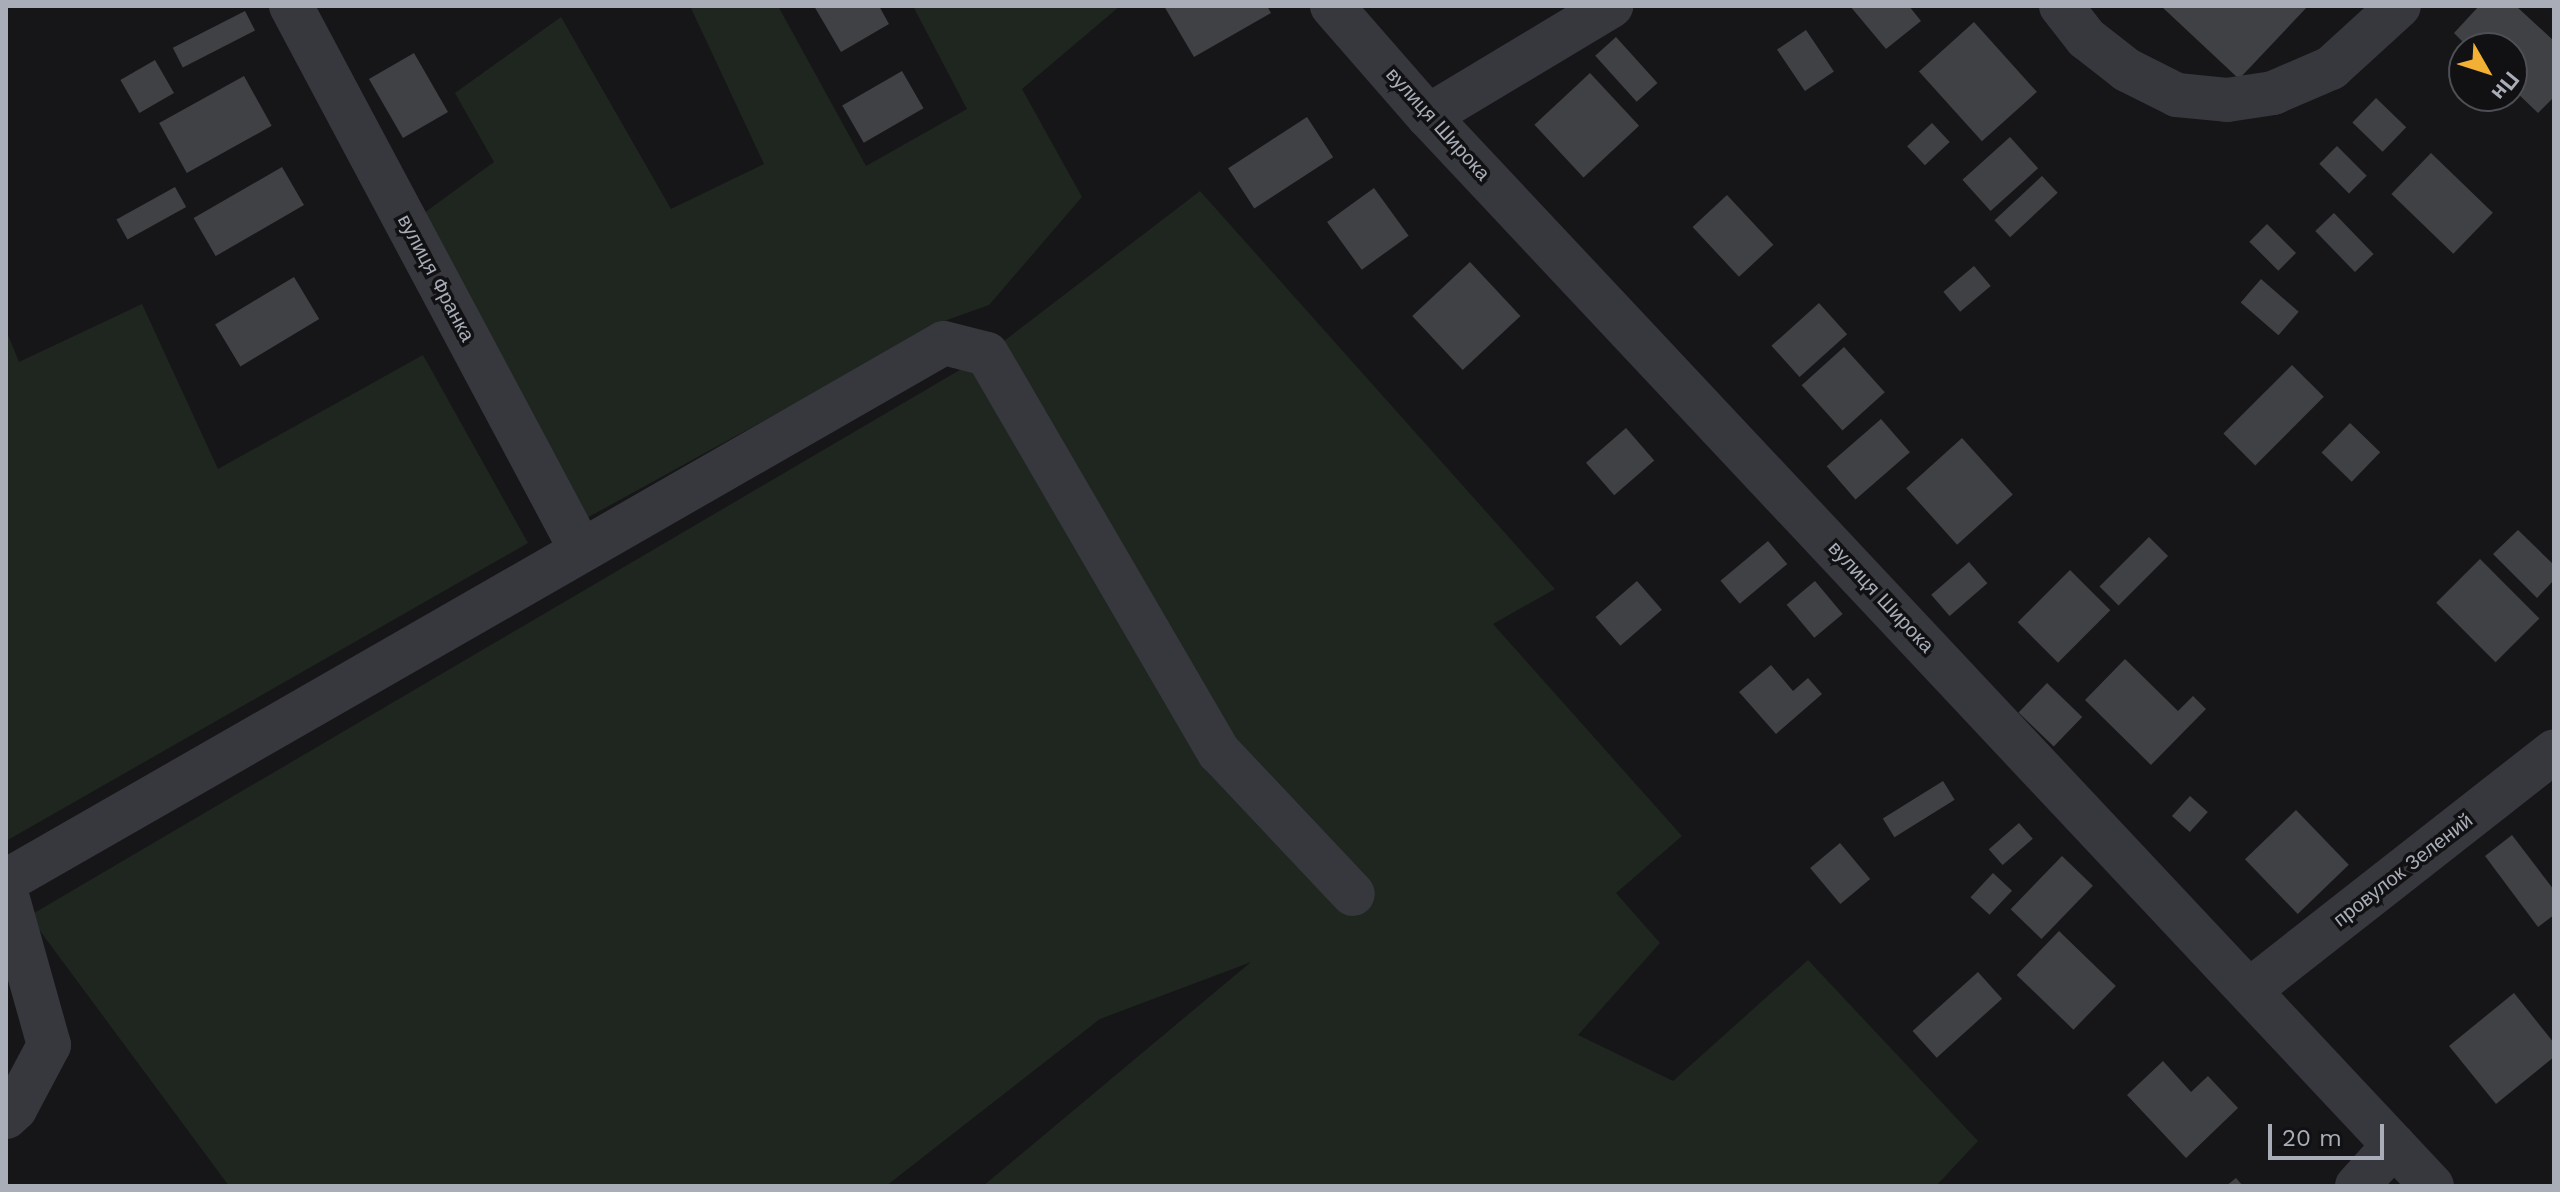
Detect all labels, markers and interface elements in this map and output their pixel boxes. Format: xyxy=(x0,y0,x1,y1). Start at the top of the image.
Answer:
north arrow xyxy=(2448,32,2528,112)
street label: вулиця Широка xyxy=(1381,63,1495,185)
text: Пн xyxy=(2487,67,2524,105)
street label: вулиця Франка xyxy=(392,210,480,346)
street label: вулиця Широка xyxy=(1823,536,1939,658)
street label: провулок Зелений xyxy=(2329,808,2477,932)
scale bar xyxy=(2272,1108,2388,1158)
text: 20 m xyxy=(2282,1124,2342,1152)

